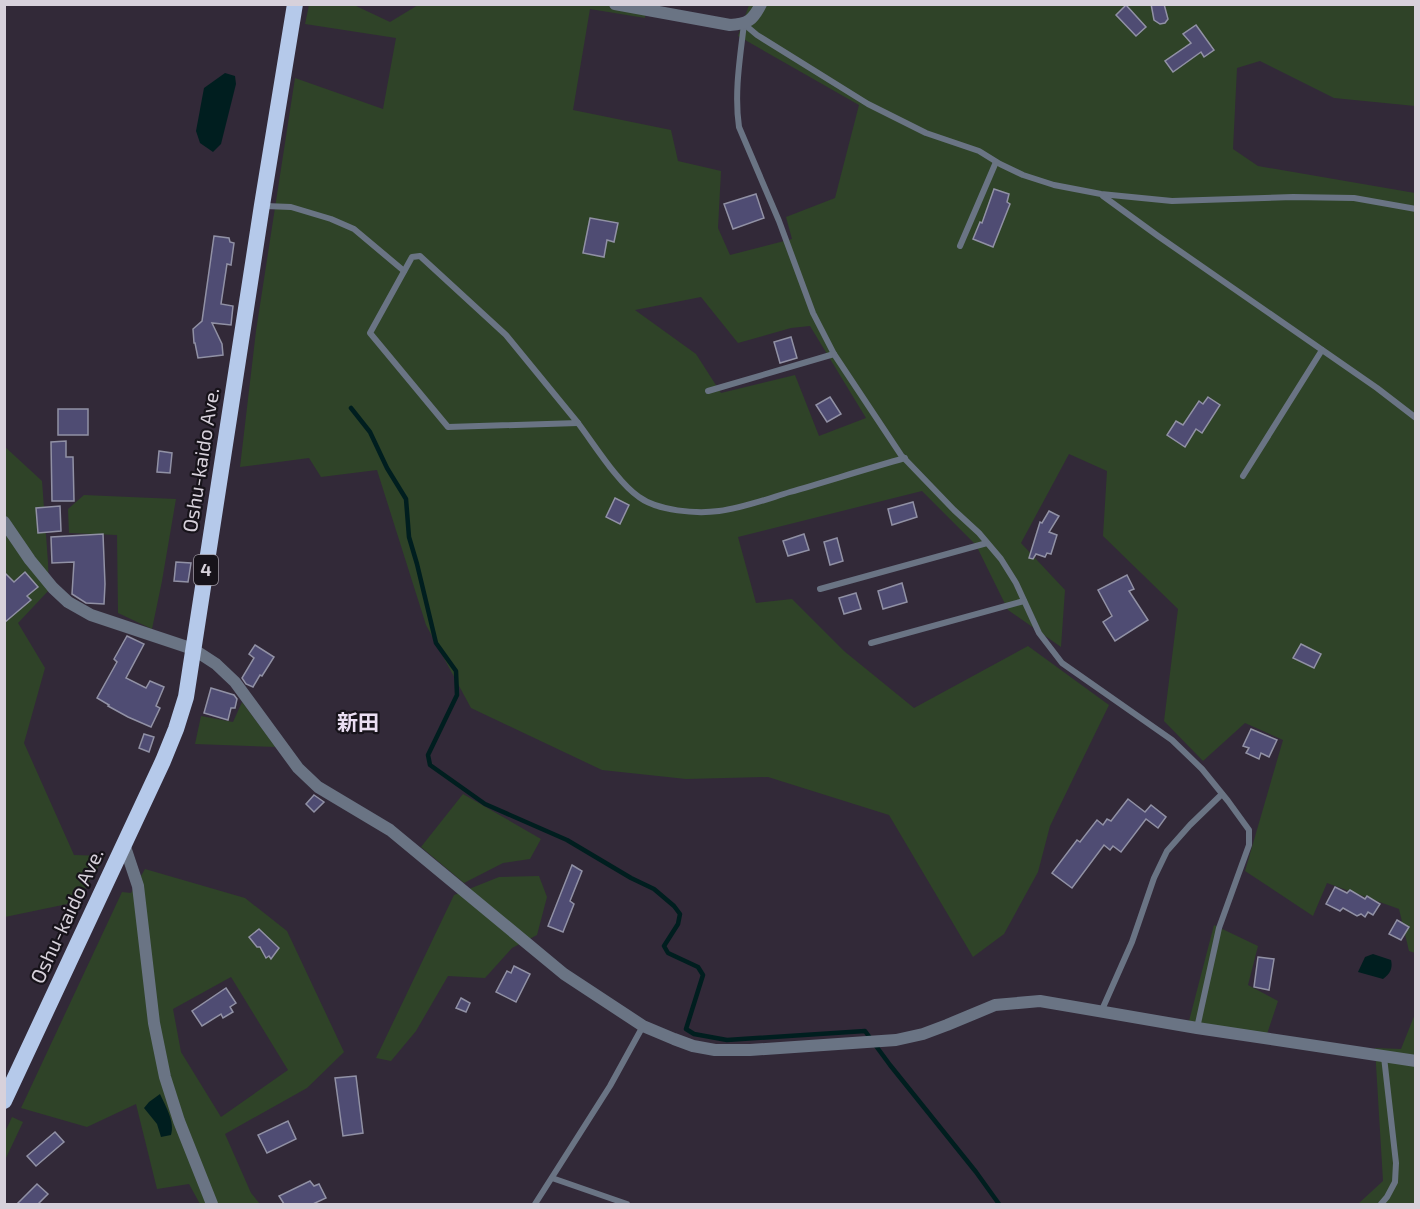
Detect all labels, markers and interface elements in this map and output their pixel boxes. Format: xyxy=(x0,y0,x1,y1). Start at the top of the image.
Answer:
street label: Oshu-kaido Ave. xyxy=(177,386,223,534)
road number: 4 xyxy=(194,555,218,585)
district label: 新田 xyxy=(337,709,379,734)
street label: Oshu-kaido Ave. xyxy=(24,844,108,987)

